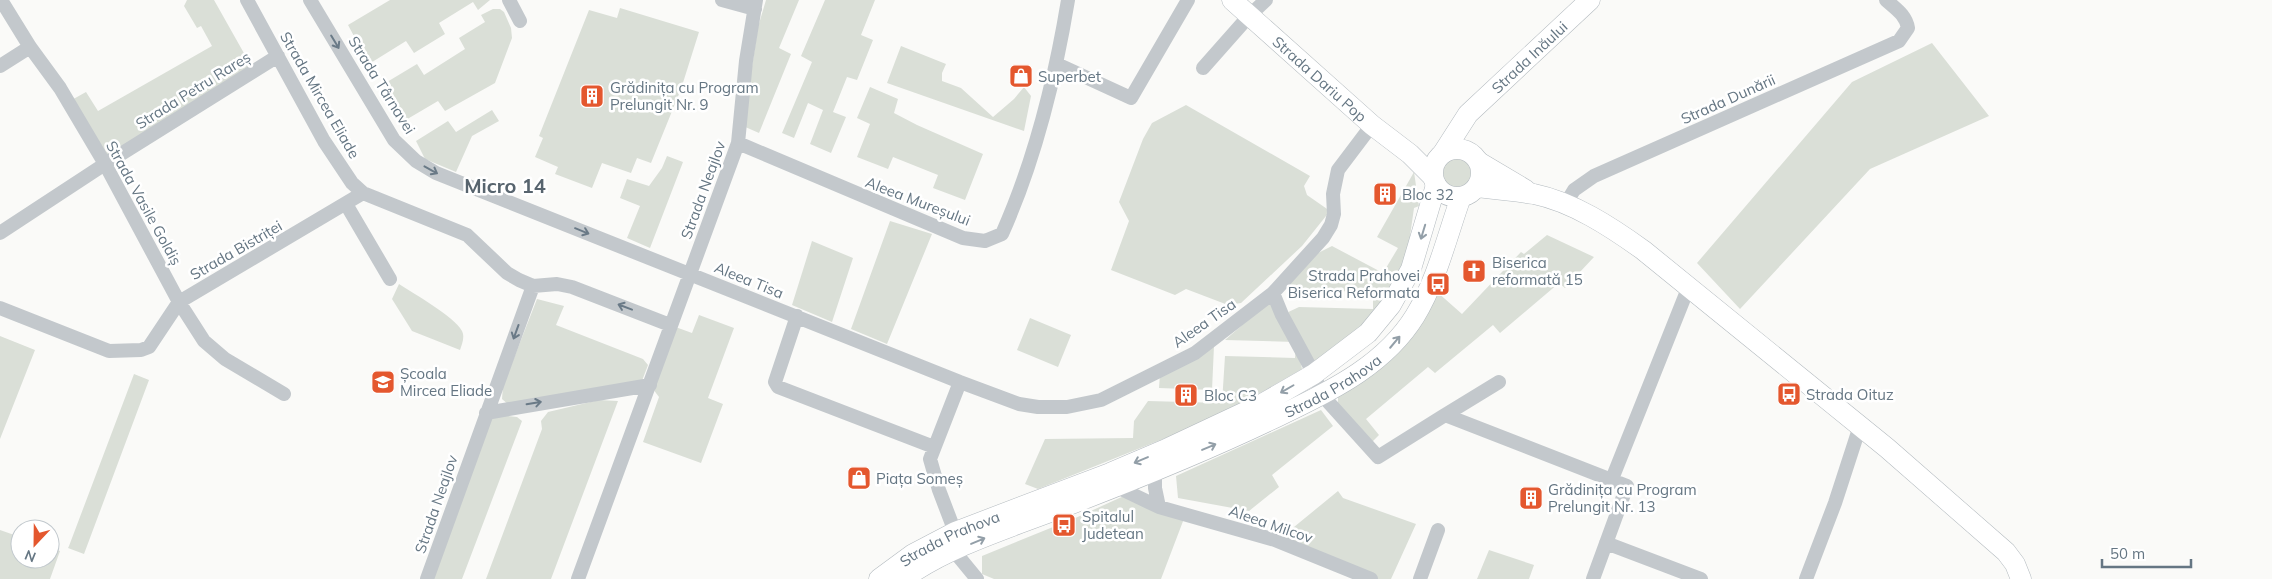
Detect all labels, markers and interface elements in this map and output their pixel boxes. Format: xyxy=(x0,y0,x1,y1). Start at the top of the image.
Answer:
street label: Strada Inăului xyxy=(1487,17,1571,97)
street label: Strada Mircea Eliade xyxy=(276,28,364,162)
street label: Strada Dariu Pop xyxy=(1269,32,1371,126)
street label: Strada Târnavei xyxy=(344,33,420,137)
one-way arrow xyxy=(331,34,341,48)
street label: Strada Petru Rareș xyxy=(132,47,254,133)
shop icon: Superbet xyxy=(1008,63,1034,89)
place label: Superbet xyxy=(1038,67,1101,86)
street label: Strada Dunării xyxy=(1678,70,1778,128)
place label: Grădinița cu Program Prelungit Nr. 9 xyxy=(610,78,759,114)
building icon: Grădinița cu Program Prelungit Nr. 9 xyxy=(579,83,605,109)
street label: Strada Vasile Goldiș xyxy=(102,138,186,268)
street label: Strada Neajlov xyxy=(676,138,730,242)
one-way arrow xyxy=(424,165,439,175)
street label: Aleea Mureșului xyxy=(863,172,973,230)
district label: Micro 14 xyxy=(464,173,546,198)
building icon: Bloc 32 xyxy=(1372,181,1398,207)
place label: Bloc 32 xyxy=(1402,185,1454,204)
street label: Strada Bistriței xyxy=(187,216,285,284)
one-way arrow xyxy=(1417,224,1427,240)
one-way arrow xyxy=(574,227,589,236)
place label: Biserica reformată 15 xyxy=(1492,253,1583,289)
street label: Aleea Tisa xyxy=(712,258,786,302)
church icon: Biserica reformată 15 xyxy=(1461,258,1487,284)
place label: Strada Prahovei Biserica Reformata xyxy=(1288,266,1420,302)
bus stop icon: Strada Prahovei Biserica Reformata xyxy=(1425,271,1451,297)
street label: Aleea Tisa xyxy=(1169,294,1239,352)
one-way arrow xyxy=(618,302,633,312)
one-way arrow xyxy=(511,323,520,339)
one-way arrow xyxy=(1389,335,1400,348)
street label: Strada Prahova xyxy=(1281,350,1385,421)
place label: Școala Mircea Eliade xyxy=(400,364,492,400)
school or university icon: Școala Mircea Eliade xyxy=(370,369,396,395)
bus stop icon: Strada Oituz xyxy=(1776,381,1802,407)
building icon: Bloc C3 xyxy=(1173,382,1199,408)
one-way arrow xyxy=(1279,384,1294,394)
place label: Strada Oituz xyxy=(1806,385,1894,404)
place label: Bloc C3 xyxy=(1204,386,1257,405)
one-way arrow xyxy=(526,398,542,408)
one-way arrow xyxy=(1201,441,1216,451)
street label: Strada Neajlov xyxy=(410,452,462,556)
one-way arrow xyxy=(1133,456,1148,465)
shop icon: Piața Someș xyxy=(846,465,872,491)
place label: Piața Someș xyxy=(876,469,963,488)
place label: Grădinița cu Program Prelungit Nr. 13 xyxy=(1548,480,1697,516)
building icon: Grădinița cu Program Prelungit Nr. 13 xyxy=(1518,485,1544,511)
street label: Aleea Milcov xyxy=(1227,501,1316,547)
street label: Strada Prahova xyxy=(896,506,1002,570)
place label: Spitalul Judetean xyxy=(1082,507,1144,543)
bus stop icon: Spitalul Judetean xyxy=(1051,512,1077,538)
north arrow xyxy=(10,519,60,569)
one-way arrow xyxy=(970,536,985,545)
scale bar xyxy=(2102,536,2191,568)
text: 50 m xyxy=(2110,544,2145,563)
text: N xyxy=(22,546,38,566)

